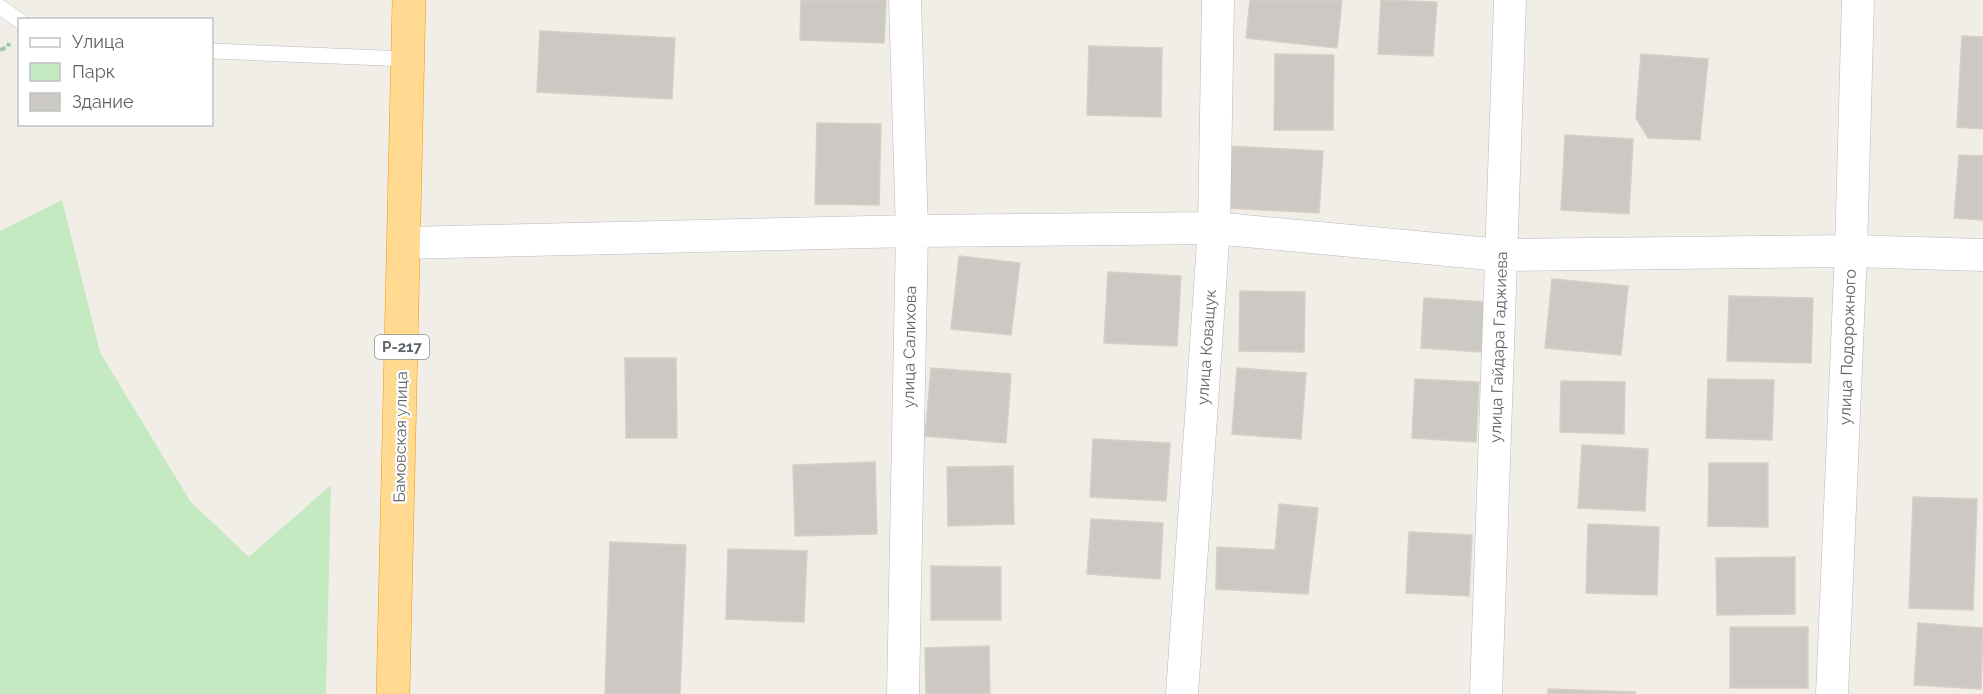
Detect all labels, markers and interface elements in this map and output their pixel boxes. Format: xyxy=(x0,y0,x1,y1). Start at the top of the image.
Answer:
legend xyxy=(18,18,213,126)
text: Улица xyxy=(72,31,124,52)
text: Парк xyxy=(72,61,115,82)
text: Здание xyxy=(72,91,134,112)
street label: улица Гайдара Гаджиева xyxy=(1486,251,1511,443)
street label: улица Подорожного xyxy=(1835,269,1860,425)
street label: улица Салихова xyxy=(899,286,920,408)
street label: улица Коващук xyxy=(1193,289,1220,406)
road number: Р-217 xyxy=(375,335,429,359)
street label: Бамовская улица xyxy=(390,371,411,503)

